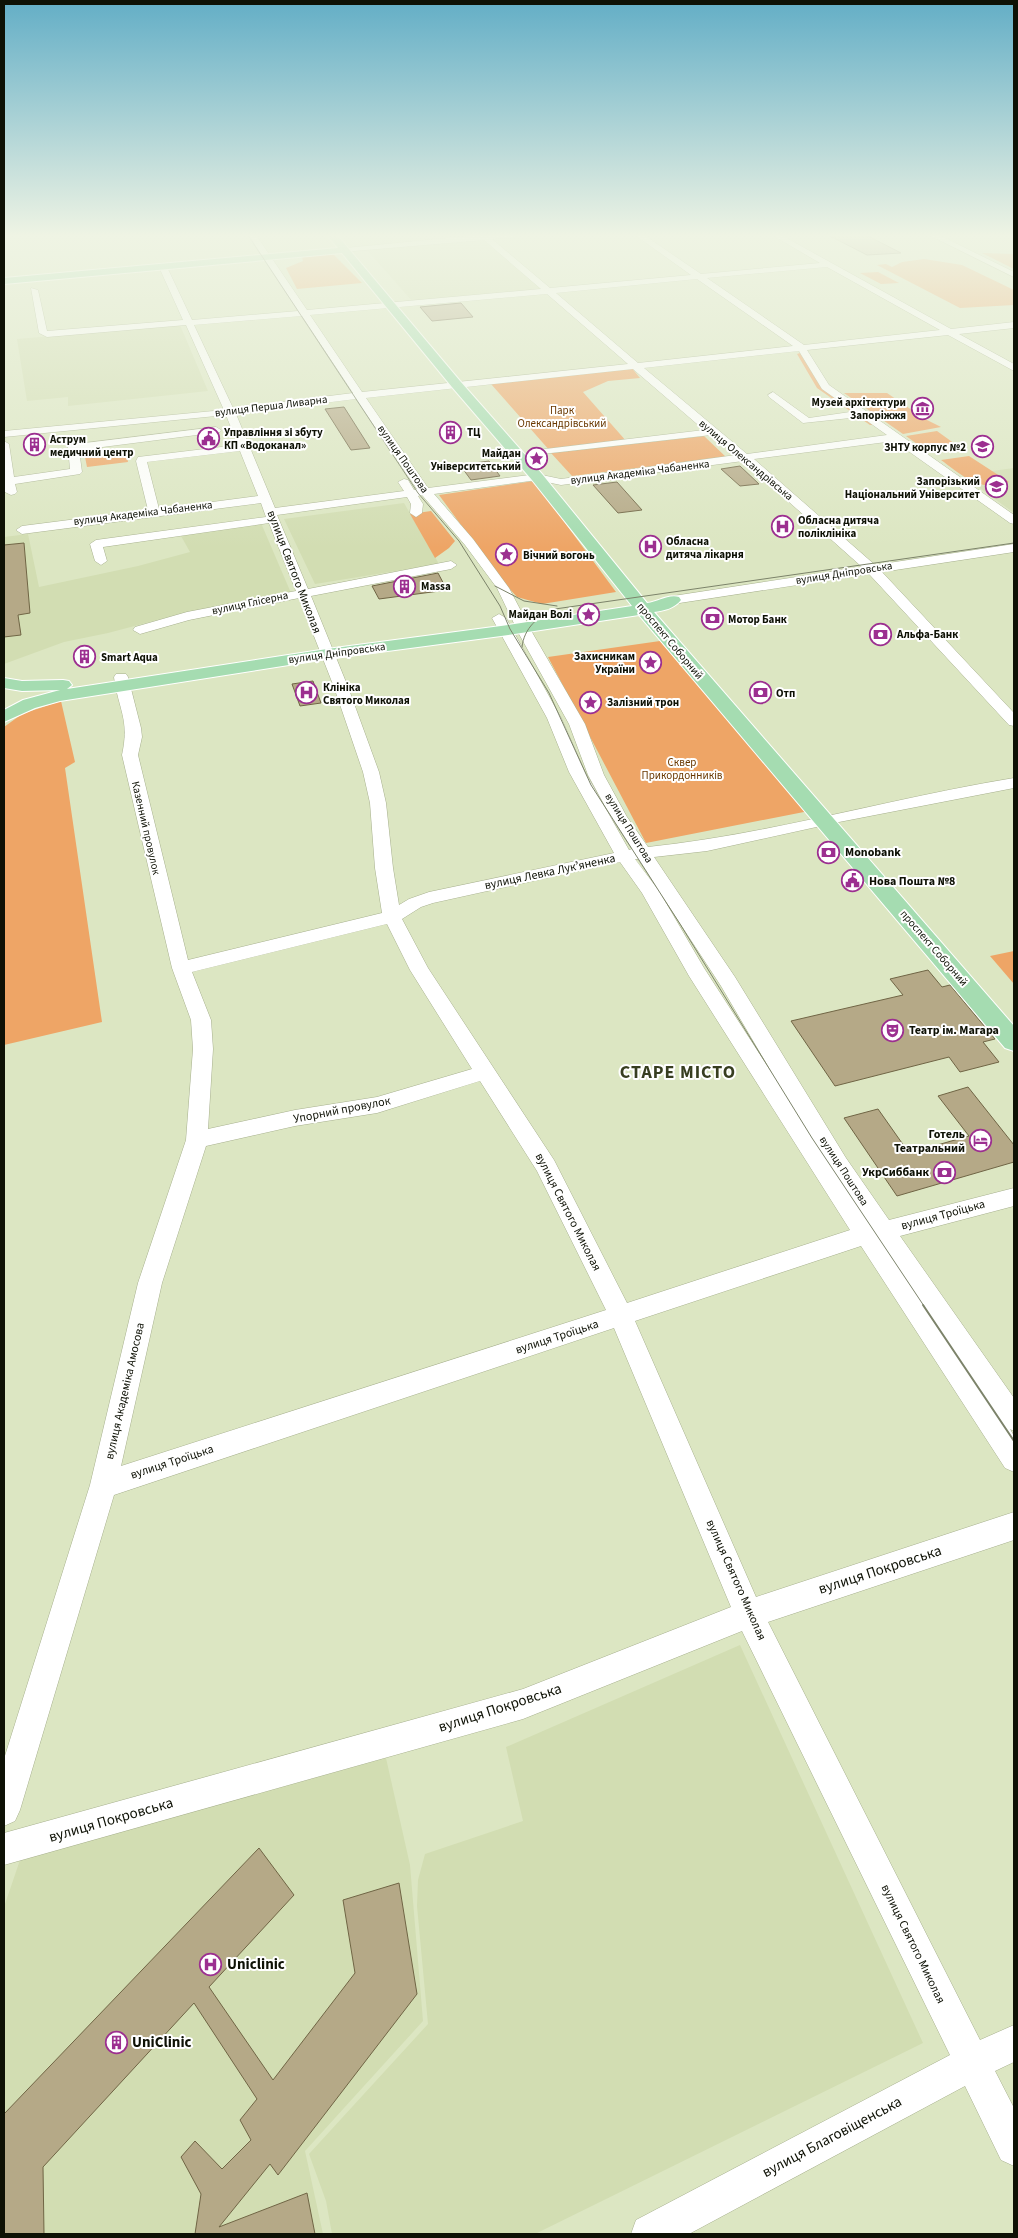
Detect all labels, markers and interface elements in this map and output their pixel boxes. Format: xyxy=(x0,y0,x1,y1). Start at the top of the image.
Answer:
street label: вулиця Перша Ливарна xyxy=(214,392,328,420)
place label: Музей архітектури Запоріжжя xyxy=(812,395,906,423)
museum icon: Музей архітектури Запоріжжя xyxy=(910,396,934,420)
park label: Парк Олександрівський xyxy=(517,403,607,431)
street label: вулиця Олександрівська xyxy=(696,416,796,504)
building icon: ТЦ xyxy=(439,420,463,444)
street label: вулиця Поштова xyxy=(374,422,432,496)
place label: Управлiння зi збуту КП «Водоканал» xyxy=(224,425,323,453)
place label: ТЦ xyxy=(467,425,481,440)
public building icon: Управлiння зi збуту КП «Водоканал» xyxy=(196,426,220,450)
place label: Аструм медичний центр xyxy=(49,432,134,460)
building icon: Аструм медичний центр xyxy=(22,433,46,457)
school or university icon: ЗНТУ корпус №2 xyxy=(970,435,994,459)
place label: ЗНТУ корпус №2 xyxy=(884,440,966,455)
place label: Майдан Університетський xyxy=(431,446,521,474)
place icon: Майдан Університетський xyxy=(525,447,549,471)
street label: вулиця Академіка Чабаненка xyxy=(570,456,710,488)
place label: Запорізький Національний Університет xyxy=(845,474,981,502)
school or university icon: Запорізький Національний Університет xyxy=(984,475,1008,499)
street label: вулиця Академіка Чабаненка xyxy=(73,497,213,529)
street label: вулиця Святого Миколая xyxy=(263,508,325,636)
place label: Обласна дитяча поліклініка xyxy=(798,513,879,541)
hospital icon: Обласна дитяча поліклініка xyxy=(770,514,794,538)
place label: Обласна дитяча лікарня xyxy=(666,534,744,562)
hospital icon: Обласна дитяча лікарня xyxy=(638,535,662,559)
place icon: Вічний вогонь xyxy=(495,543,519,567)
place label: Вічний вогонь xyxy=(523,548,595,563)
street label: вулиця Дніпровська xyxy=(795,558,893,588)
building icon: Massa xyxy=(393,574,417,598)
place label: Massa xyxy=(421,579,451,594)
street label: вулиця Глісерна xyxy=(211,588,289,618)
street label: проспект Соборний xyxy=(633,599,707,683)
place icon: Майдан Волі xyxy=(576,602,600,626)
place label: Майдан Волі xyxy=(508,607,572,622)
bank icon: Мотор Банк xyxy=(700,607,724,631)
place label: Мотор Банк xyxy=(728,612,787,627)
bank icon: Альфа-Банк xyxy=(869,622,893,646)
place label: Альфа-Банк xyxy=(896,627,958,642)
street label: вулиця Дніпровська xyxy=(288,639,386,667)
building icon: Smart Aqua xyxy=(73,645,97,669)
place label: Захисникам України xyxy=(574,649,635,677)
place label: Smart Aqua xyxy=(101,650,158,665)
place icon: Захисникам України xyxy=(639,650,663,674)
place label: Клініка Святого Миколая xyxy=(323,680,410,708)
hospital icon: Клініка Святого Миколая xyxy=(295,681,319,705)
bank icon: Отп xyxy=(748,681,772,705)
place label: Отп xyxy=(776,686,795,701)
place icon: Залізний трон xyxy=(579,690,603,714)
place label: Залізний трон xyxy=(607,695,679,710)
park label: Сквер Прикордонників xyxy=(642,755,723,783)
street label: Казенний провулок xyxy=(128,780,164,877)
street label: вулиця Поштова xyxy=(601,790,657,866)
bank icon: Monobank xyxy=(817,840,841,864)
place label: Monobank xyxy=(845,844,901,861)
street label: вулиця Левка Лукʼяненка xyxy=(483,850,617,894)
public building icon: Нова Пошта №8 xyxy=(841,869,865,893)
place label: Нова Пошта №8 xyxy=(869,873,955,890)
street label: проспект Соборний xyxy=(897,907,971,989)
theatre icon: Театр ім. Магара xyxy=(881,1018,905,1042)
place label: Театр ім. Магара xyxy=(909,1022,999,1039)
district label: СТАРЕ МІСТО xyxy=(620,1060,736,1085)
street label: Упорний провулок xyxy=(292,1092,392,1128)
place label: Готель Театральний xyxy=(894,1126,965,1157)
hotel icon: Готель Театральний xyxy=(969,1129,993,1153)
street label: вулиця Поштова xyxy=(816,1133,872,1209)
street label: вулиця Святого Миколая xyxy=(531,1150,605,1274)
bank icon: УкрСиббанк xyxy=(933,1160,957,1184)
place label: УкрСиббанк xyxy=(862,1164,929,1181)
street label: вулиця Троїцька xyxy=(899,1196,987,1234)
street label: вулиця Троїцька xyxy=(513,1316,601,1358)
street label: вулиця Академіка Амосова xyxy=(101,1321,149,1461)
street label: вулиця Троїцька xyxy=(128,1441,216,1483)
street label: вулиця Святого Миколая xyxy=(702,1517,770,1643)
street label: вулиця Покровська xyxy=(816,1540,944,1600)
street label: вулиця Покровська xyxy=(436,1678,564,1738)
street label: вулиця Покровська xyxy=(46,1792,176,1848)
street label: вулиця Святого Миколая xyxy=(877,1882,949,2006)
hospital icon: Uniclinic xyxy=(199,1952,223,1976)
place label: Uniclinic xyxy=(227,1954,285,1975)
building icon: UniСlinic xyxy=(104,2030,128,2054)
place label: UniСlinic xyxy=(132,2032,192,2053)
street label: вулиця Благовіщенська xyxy=(758,2091,906,2183)

